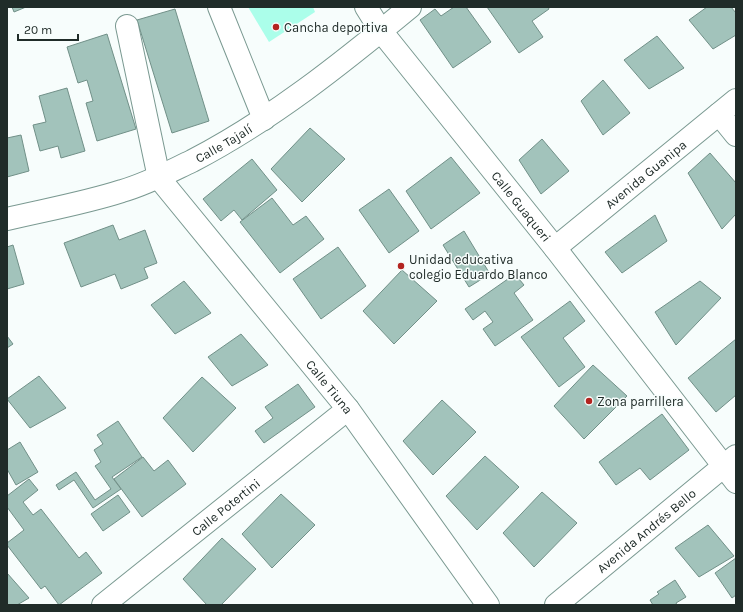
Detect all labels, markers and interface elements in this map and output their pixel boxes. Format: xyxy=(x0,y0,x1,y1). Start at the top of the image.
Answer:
scale bar xyxy=(18,16,78,42)
place label: Cancha deportiva xyxy=(284,20,388,35)
marker: Cancha deportiva xyxy=(271,22,281,32)
text: 20 m xyxy=(24,23,52,37)
street label: Calle Tajalí xyxy=(193,120,255,166)
street label: Avenida Guanipa xyxy=(602,136,689,211)
street label: Calle Guaqueri xyxy=(489,168,554,245)
place label: Unidad educativa colegio Eduardo Blanco xyxy=(409,252,548,282)
marker: Unidad educativa colegio Eduardo Blanco xyxy=(396,261,406,271)
street label: Calle Tiuna xyxy=(303,357,356,417)
place label: Zona parrillera xyxy=(597,394,684,409)
marker: Zona parrillera xyxy=(584,396,594,406)
street label: Calle Potertini xyxy=(188,475,263,539)
street label: Avenida Andrés Bello xyxy=(594,485,699,576)

